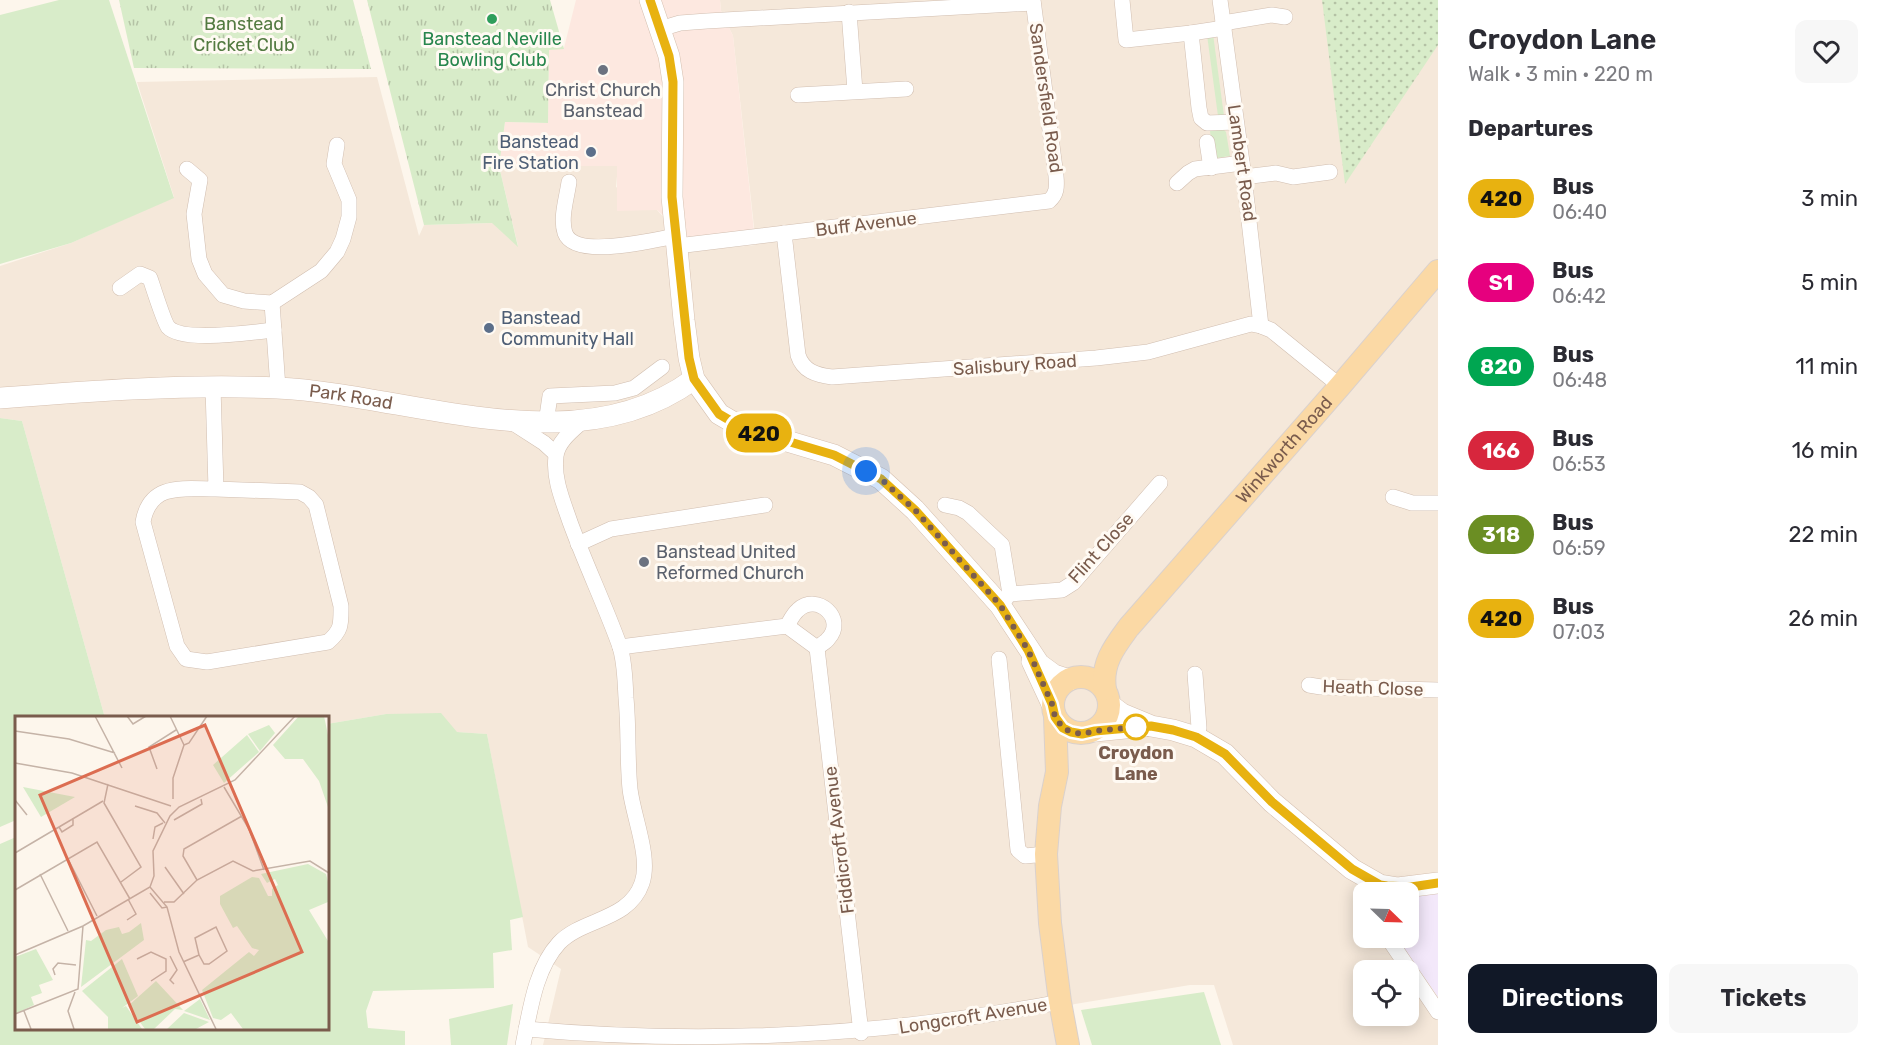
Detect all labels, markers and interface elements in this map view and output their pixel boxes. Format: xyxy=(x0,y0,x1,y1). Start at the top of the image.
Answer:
marker: Banstead Neville Bowling Club xyxy=(485,12,499,26)
park label: Banstead Cricket Club xyxy=(193,13,295,56)
button: heart xyxy=(1795,20,1858,83)
street label: Sandersfield Road xyxy=(1025,22,1067,174)
text: Croydon Lane xyxy=(1468,23,1656,56)
place label: Banstead Neville Bowling Club xyxy=(422,28,562,71)
text: Walk · 3 min · 220 m xyxy=(1468,62,1653,86)
marker: Christ Church Banstead xyxy=(596,63,610,77)
place label: Christ Church Banstead xyxy=(545,79,661,122)
street label: Lambert Road xyxy=(1223,103,1261,223)
text: Departures xyxy=(1468,115,1593,142)
place label: Banstead Fire Station xyxy=(482,131,579,174)
marker: Banstead Fire Station xyxy=(584,145,598,159)
text: Bus xyxy=(1552,173,1594,200)
text: 3 min xyxy=(1801,185,1858,212)
text: 420 xyxy=(1480,186,1522,211)
text: 06:40 xyxy=(1552,200,1607,224)
street label: Buff Avenue xyxy=(814,207,918,241)
text: Bus xyxy=(1552,257,1594,284)
text: 5 min xyxy=(1801,269,1858,296)
text: S1 xyxy=(1489,270,1513,295)
text: 06:42 xyxy=(1552,284,1606,308)
place label: Banstead Community Hall xyxy=(501,307,634,350)
marker: Banstead Community Hall xyxy=(482,321,496,335)
text: Bus xyxy=(1552,341,1594,368)
street label: Salisbury Road xyxy=(952,350,1078,380)
text: 11 min xyxy=(1796,353,1858,380)
text: 820 xyxy=(1480,354,1522,379)
text: 06:48 xyxy=(1552,368,1607,392)
street label: Park Road xyxy=(308,380,395,414)
street label: Winkworth Road xyxy=(1231,392,1337,508)
line badge: 420 xyxy=(724,414,794,452)
text: 420 xyxy=(738,421,780,446)
text: Bus xyxy=(1552,425,1594,452)
text: 16 min xyxy=(1792,437,1858,464)
text: 166 xyxy=(1482,438,1520,463)
text: 06:53 xyxy=(1552,452,1606,476)
your location xyxy=(851,456,881,486)
street label: Flint Close xyxy=(1064,508,1138,588)
text: Bus xyxy=(1552,509,1594,536)
text: 22 min xyxy=(1789,521,1858,548)
text: 318 xyxy=(1482,522,1520,547)
text: 06:59 xyxy=(1552,536,1606,560)
place label: Banstead United Reformed Church xyxy=(656,541,804,584)
marker: Banstead United Reformed Church xyxy=(637,555,651,569)
text: Bus xyxy=(1552,593,1594,620)
text: 26 min xyxy=(1788,605,1858,632)
text: 420 xyxy=(1480,606,1522,631)
text: 07:03 xyxy=(1552,620,1605,644)
street label: Heath Close xyxy=(1322,675,1424,701)
marker: Croydon Lane xyxy=(1123,714,1149,740)
inset map xyxy=(15,716,328,1030)
place label: Croydon Lane xyxy=(1098,742,1174,785)
street label: Fiddicroft Avenue xyxy=(819,765,859,915)
north arrow xyxy=(1353,882,1419,948)
map controls xyxy=(1353,882,1419,1026)
button: locate xyxy=(1353,960,1419,1026)
button: Directions xyxy=(1468,964,1657,1033)
button: Tickets xyxy=(1669,964,1858,1033)
street label: Longcroft Avenue xyxy=(897,993,1049,1039)

